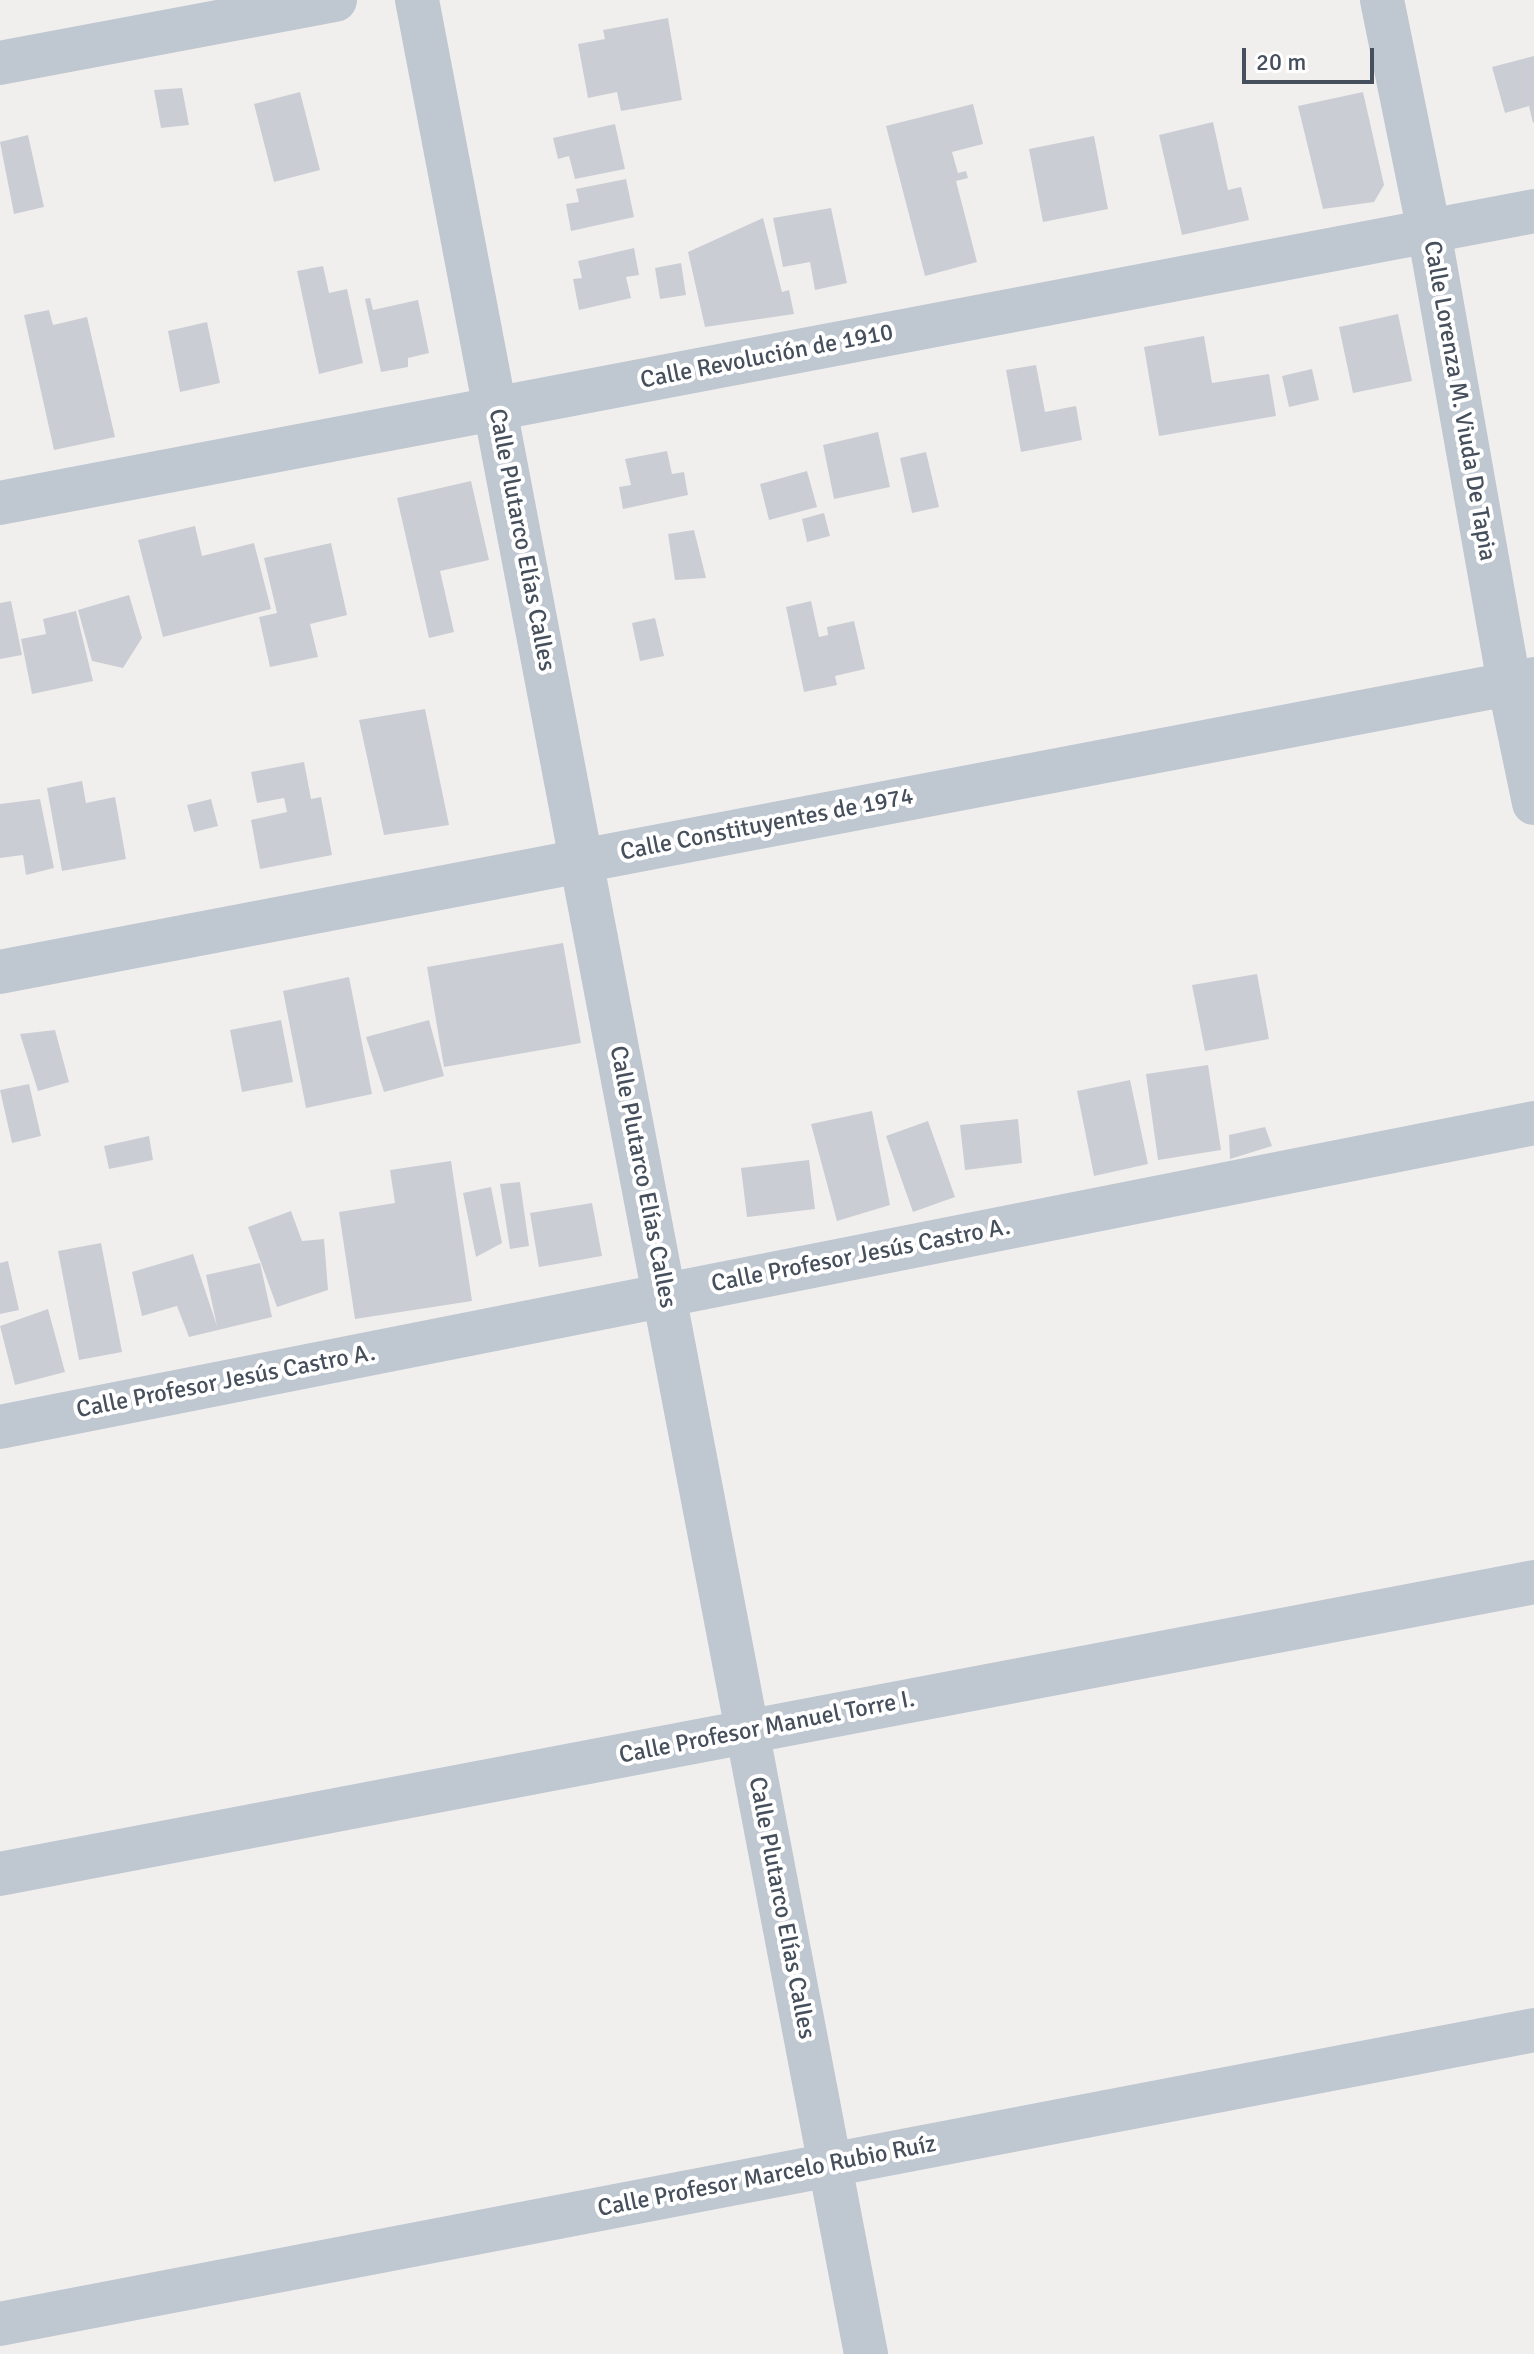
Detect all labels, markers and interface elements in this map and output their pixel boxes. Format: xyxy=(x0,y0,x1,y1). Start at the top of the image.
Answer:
scale bar xyxy=(1246,32,1378,82)
text: 20 m xyxy=(1256,47,1306,77)
street label: Calle Lorenza M. Viuda De Tapia xyxy=(1417,239,1501,563)
street label: Calle Revolución de 1910 xyxy=(638,318,896,396)
street label: Calle Plutarco Elías Calles xyxy=(481,407,561,673)
street label: Calle Constituyentes de 1974 xyxy=(618,782,916,868)
street label: Calle Plutarco Elías Calles xyxy=(602,1044,682,1310)
street label: Calle Profesor Jesús Castro A. xyxy=(709,1213,1013,1299)
street label: Calle Profesor Jesús Castro A. xyxy=(74,1339,378,1425)
street label: Calle Profesor Manuel Torre I. xyxy=(617,1685,917,1771)
street label: Calle Plutarco Elías Calles xyxy=(741,1775,821,2041)
street label: Calle Profesor Marcelo Rubio Ruíz xyxy=(595,2130,939,2224)

